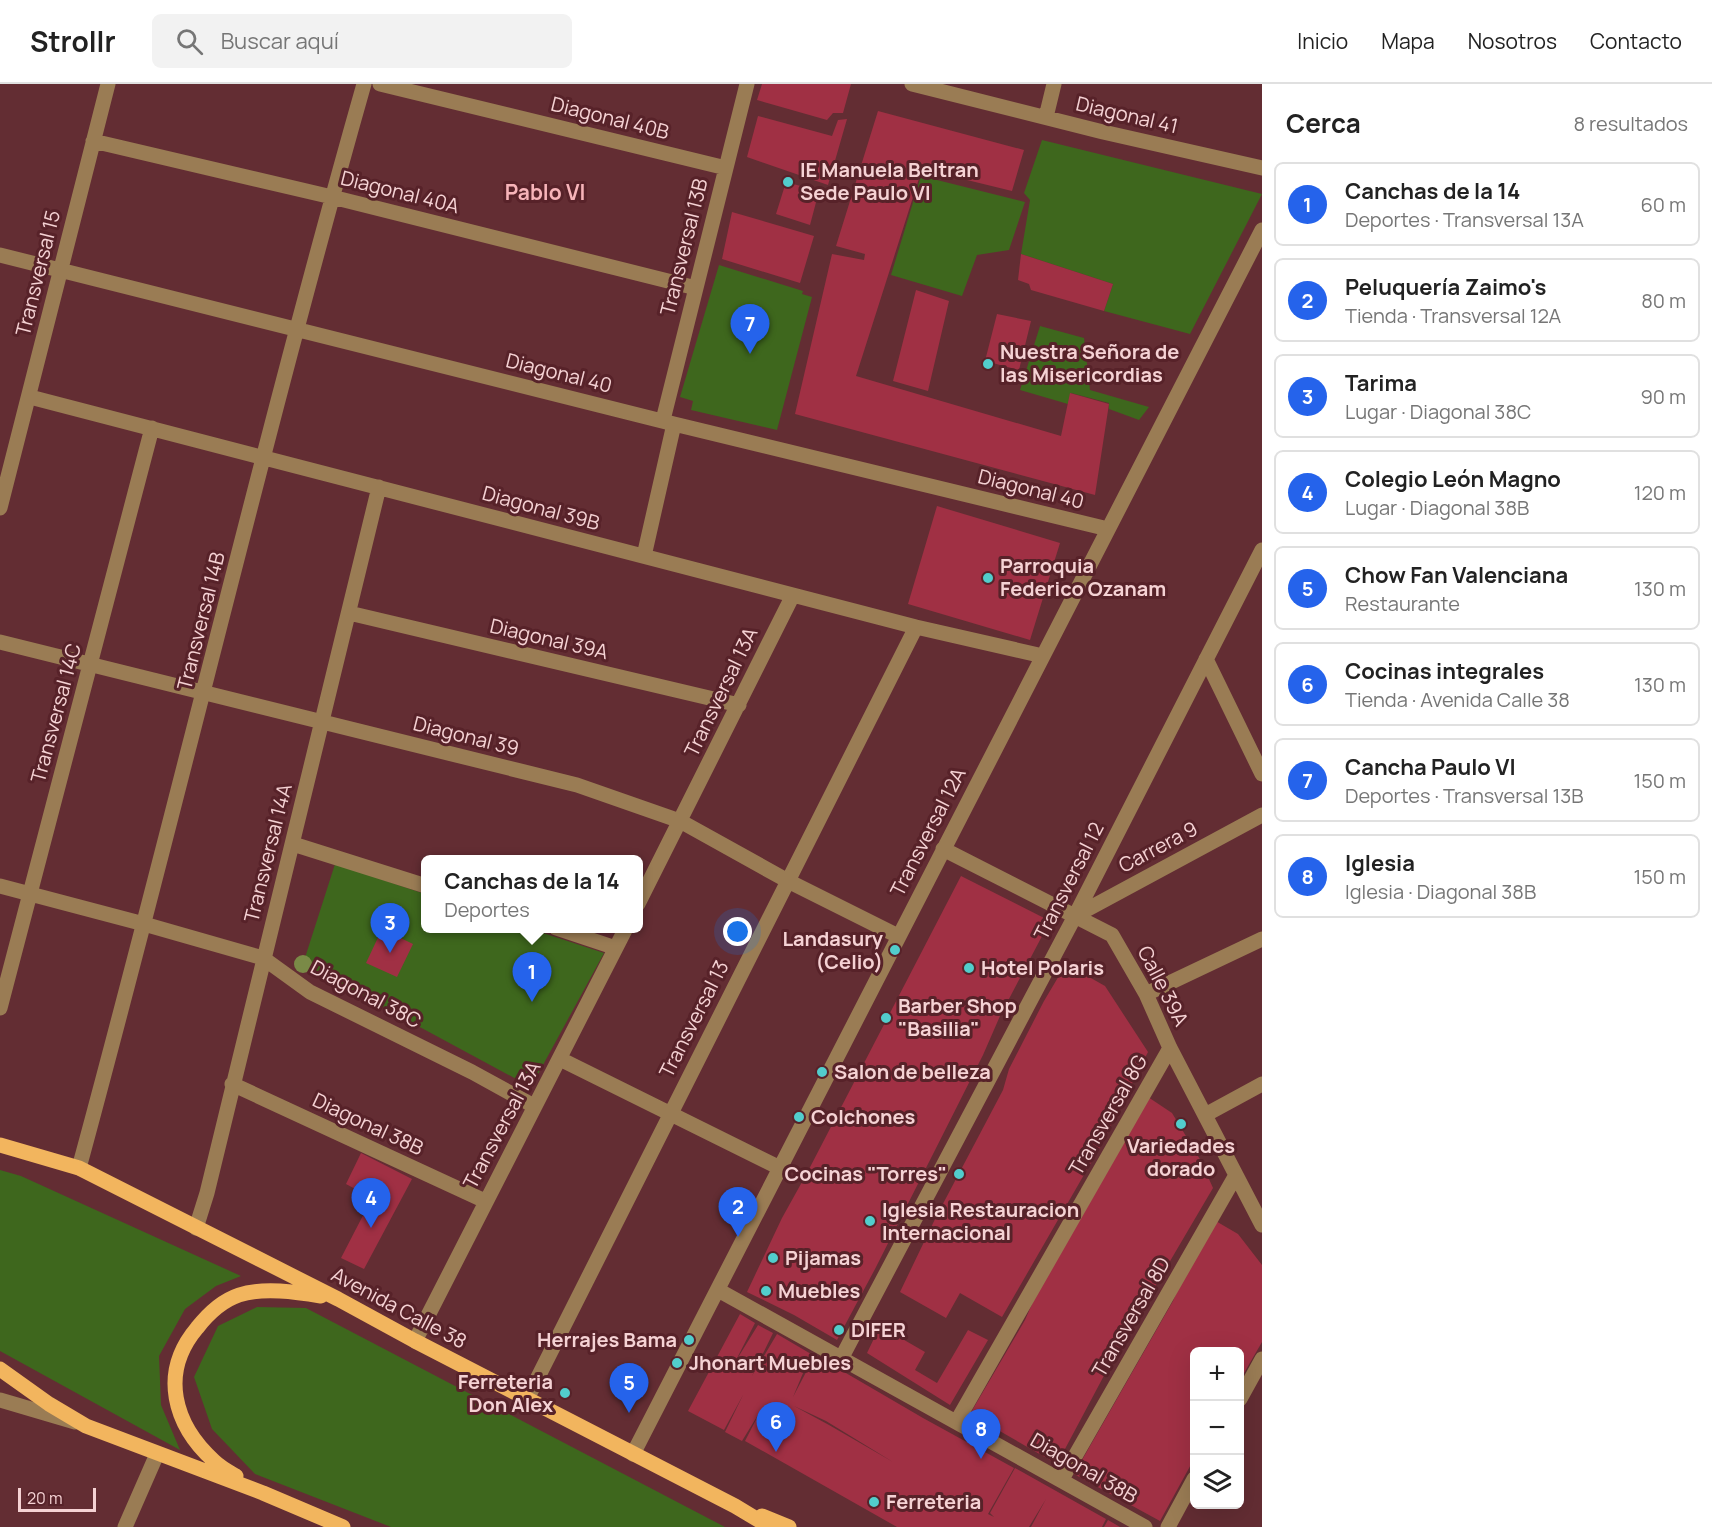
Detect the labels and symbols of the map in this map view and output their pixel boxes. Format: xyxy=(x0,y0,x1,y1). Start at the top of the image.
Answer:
street label: Diagonal 40B xyxy=(548,90,672,145)
street label: Diagonal 41 xyxy=(1073,90,1181,139)
place label: IE Manuela Beltran Sede Paulo VI xyxy=(800,156,979,206)
street label: Diagonal 40A xyxy=(338,164,463,219)
street label: Transversal 13B xyxy=(653,175,714,318)
marker: IE Manuela Beltran Sede Paulo VI xyxy=(781,175,795,189)
district label: Pablo VI xyxy=(505,178,585,206)
street label: Transversal 15 xyxy=(9,207,66,339)
pin: 7 xyxy=(730,304,770,354)
place label: Nuestra Señora de las Misericordias xyxy=(1000,338,1179,388)
street label: Diagonal 40 xyxy=(503,346,615,399)
marker: Nuestra Señora de las Misericordias xyxy=(981,357,995,371)
street label: Diagonal 40 xyxy=(975,462,1087,515)
street label: Diagonal 39B xyxy=(480,479,603,536)
street label: Transversal 14B xyxy=(170,549,231,693)
place label: Parroquia Federico Ozanam xyxy=(1000,552,1166,602)
marker: Parroquia Federico Ozanam xyxy=(981,571,995,585)
street label: Diagonal 39A xyxy=(487,612,611,665)
street label: Transversal 13A xyxy=(678,622,764,761)
street label: Transversal 14C xyxy=(24,640,87,786)
street label: Diagonal 39 xyxy=(410,709,522,762)
street label: Transversal 12A xyxy=(884,763,972,901)
street label: Transversal 14A xyxy=(237,780,298,925)
street label: Carrera 9 xyxy=(1114,815,1202,879)
street label: Transversal 12 xyxy=(1027,817,1110,944)
pin: 3 xyxy=(370,904,410,953)
your location xyxy=(723,917,752,946)
place label: Landasury (Celio) xyxy=(782,925,884,975)
street label: Calle 39A xyxy=(1132,941,1195,1031)
marker: Landasury (Celio) xyxy=(888,943,902,957)
pin: 1 xyxy=(512,952,552,1002)
street label: Diagonal 38C xyxy=(306,953,426,1034)
place label: Hotel Polaris xyxy=(981,954,1104,981)
street label: Transversal 13 xyxy=(652,956,735,1082)
marker: Hotel Polaris xyxy=(962,961,976,975)
place label: Barber Shop "Basilia" xyxy=(898,992,1017,1042)
marker: Barber Shop "Basilia" xyxy=(879,1011,893,1025)
street label: Transversal 8G xyxy=(1062,1050,1153,1180)
street label: Transversal 13A xyxy=(457,1056,547,1193)
place label: Salon de belleza xyxy=(834,1058,991,1085)
marker: Salon de belleza xyxy=(815,1065,829,1079)
street label: Diagonal 38B xyxy=(308,1086,428,1161)
place label: Colchones xyxy=(811,1103,916,1130)
marker: Colchones xyxy=(792,1110,806,1124)
marker: Variedades dorado xyxy=(1174,1117,1188,1131)
place label: Variedades dorado xyxy=(1127,1132,1235,1182)
place label: Cocinas "Torres" xyxy=(784,1160,947,1187)
marker: Cocinas "Torres" xyxy=(952,1167,966,1181)
pin: 4 xyxy=(352,1178,391,1228)
pin: 2 xyxy=(718,1188,758,1237)
place label: Iglesia Restauracion Internacional xyxy=(882,1196,1079,1246)
marker: Iglesia Restauracion Internacional xyxy=(863,1214,877,1228)
place label: Pijamas xyxy=(785,1244,861,1271)
marker: Pijamas xyxy=(766,1251,780,1265)
street label: Transversal 8D xyxy=(1085,1252,1176,1382)
street label: Avenida Calle 38 xyxy=(327,1261,472,1355)
place label: Muebles xyxy=(778,1277,861,1304)
marker: Muebles xyxy=(759,1284,773,1298)
place label: DIFER xyxy=(851,1316,906,1343)
marker: DIFER xyxy=(832,1323,846,1337)
place label: Herrajes Bama xyxy=(537,1326,677,1353)
marker: Herrajes Bama xyxy=(682,1333,696,1347)
place label: Jhonart Muebles xyxy=(689,1349,851,1376)
marker: Jhonart Muebles xyxy=(670,1356,684,1370)
pin: 5 xyxy=(610,1364,648,1413)
place label: Ferreteria Don Alex xyxy=(458,1368,553,1418)
marker: Ferreteria Don Alex xyxy=(558,1386,572,1400)
pin: 6 xyxy=(756,1402,796,1452)
pin: 8 xyxy=(962,1410,1000,1459)
street label: Diagonal 38B xyxy=(1026,1426,1143,1509)
scale bar xyxy=(18,1485,96,1512)
place label: Ferreteria xyxy=(886,1488,981,1515)
marker: Ferreteria xyxy=(867,1495,881,1509)

